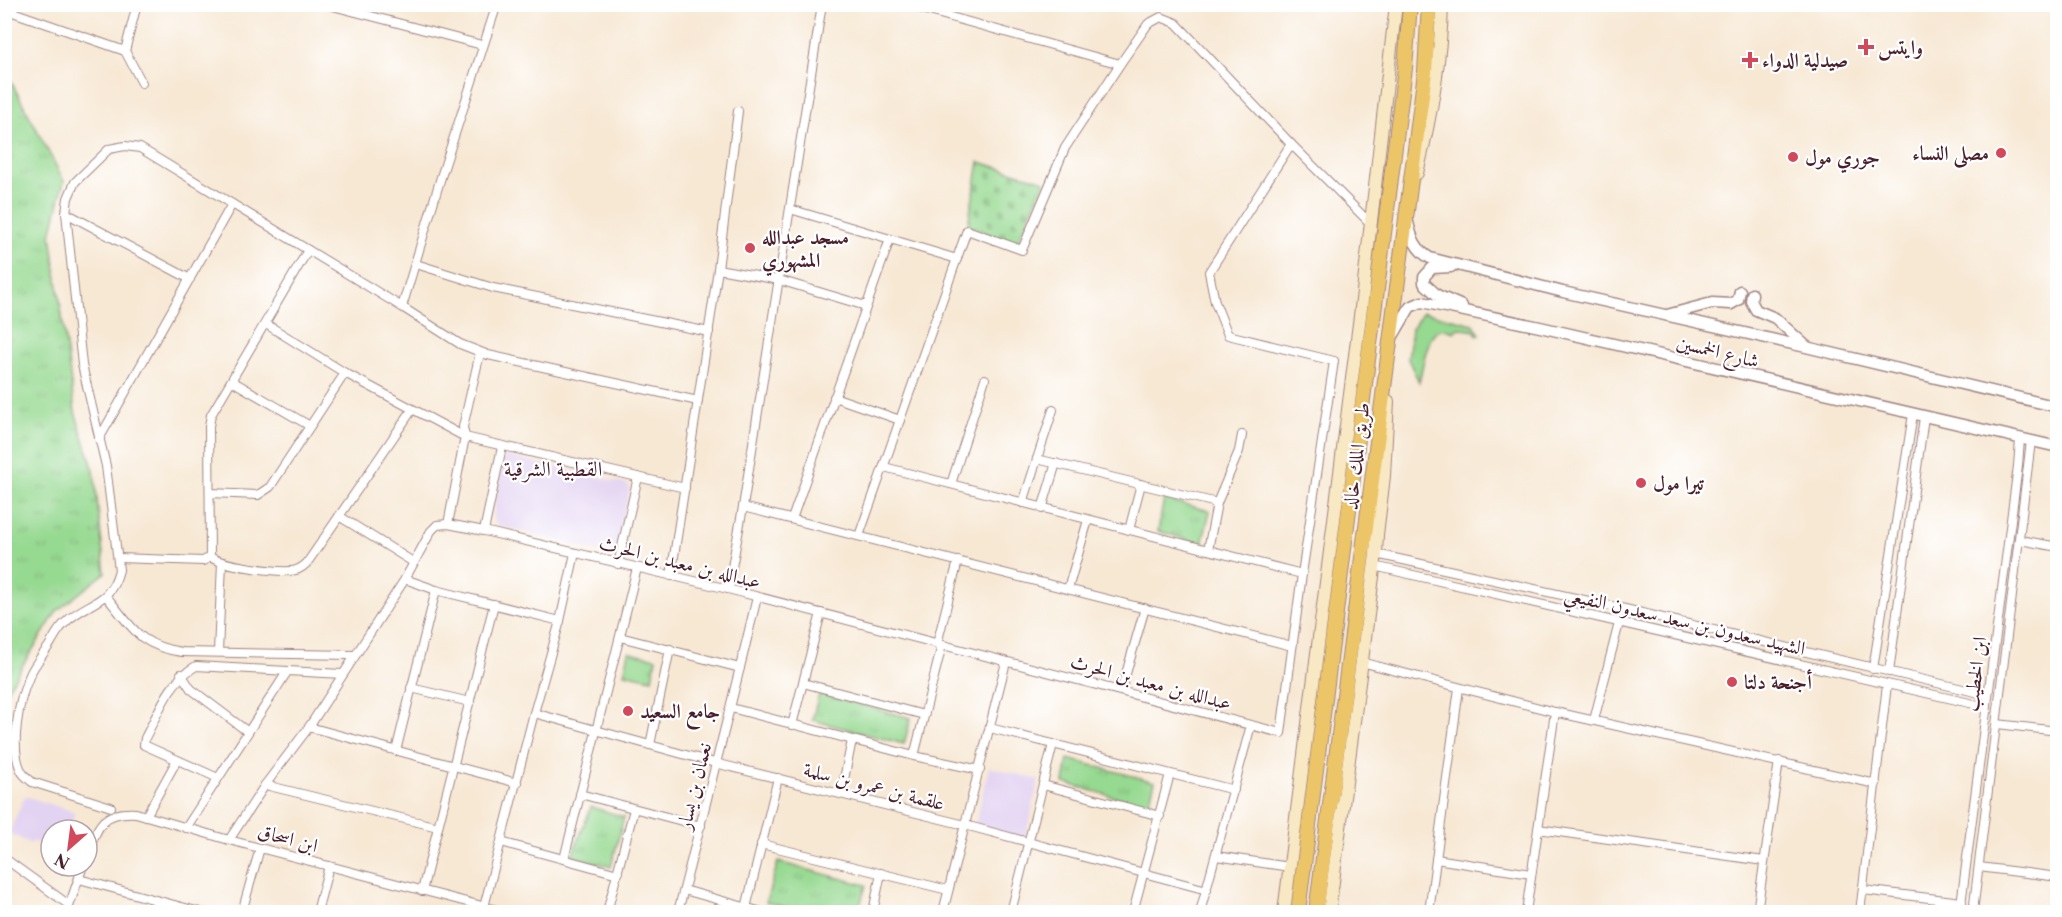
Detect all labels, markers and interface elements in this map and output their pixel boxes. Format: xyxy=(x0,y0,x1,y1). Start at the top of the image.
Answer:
place label: وايتس xyxy=(1878,35,1923,61)
marker: وايتس xyxy=(1859,40,1873,54)
place label: صيدلية الدواء xyxy=(1762,48,1848,72)
marker: صيدلية الدواء xyxy=(1743,53,1757,67)
place label: مصلى النساء xyxy=(1912,141,1989,169)
place label: جوري مول xyxy=(1805,145,1880,174)
marker: مصلى النساء xyxy=(1994,146,2008,160)
marker: جوري مول xyxy=(1786,150,1800,164)
place label: مسجد عبدالله المشهوري xyxy=(762,225,849,277)
marker: مسجد عبدالله المشهوري xyxy=(743,241,757,255)
street label: شارع الخمسين xyxy=(1673,329,1762,379)
street label: طريق الملك خالد xyxy=(1337,401,1375,511)
district label: القطبية الشرقية xyxy=(504,456,602,483)
place label: تيرا مول xyxy=(1653,471,1705,496)
marker: تيرا مول xyxy=(1634,476,1648,490)
street label: عبدالله بن معبد بن الحرث xyxy=(596,530,763,595)
street label: الشهيد سعدون بن سعد سعدون النفيعي xyxy=(1561,582,1808,667)
street label: ابن الخطيب xyxy=(1959,635,1993,713)
street label: عبدالله بن معبد بن الحرث xyxy=(1068,649,1234,716)
place label: أجنحة دلتا xyxy=(1744,669,1812,694)
marker: أجنحة دلتا xyxy=(1725,675,1739,689)
place label: جامع السعيد xyxy=(640,699,720,730)
marker: جامع السعيد xyxy=(621,704,635,718)
street label: نعمان بن يسار xyxy=(671,740,716,834)
street label: علقمة بن عمرو بن سلمة xyxy=(801,757,947,816)
north arrow xyxy=(39,818,99,878)
street label: ابن اسحاق xyxy=(255,818,321,858)
text: N xyxy=(51,849,73,873)

